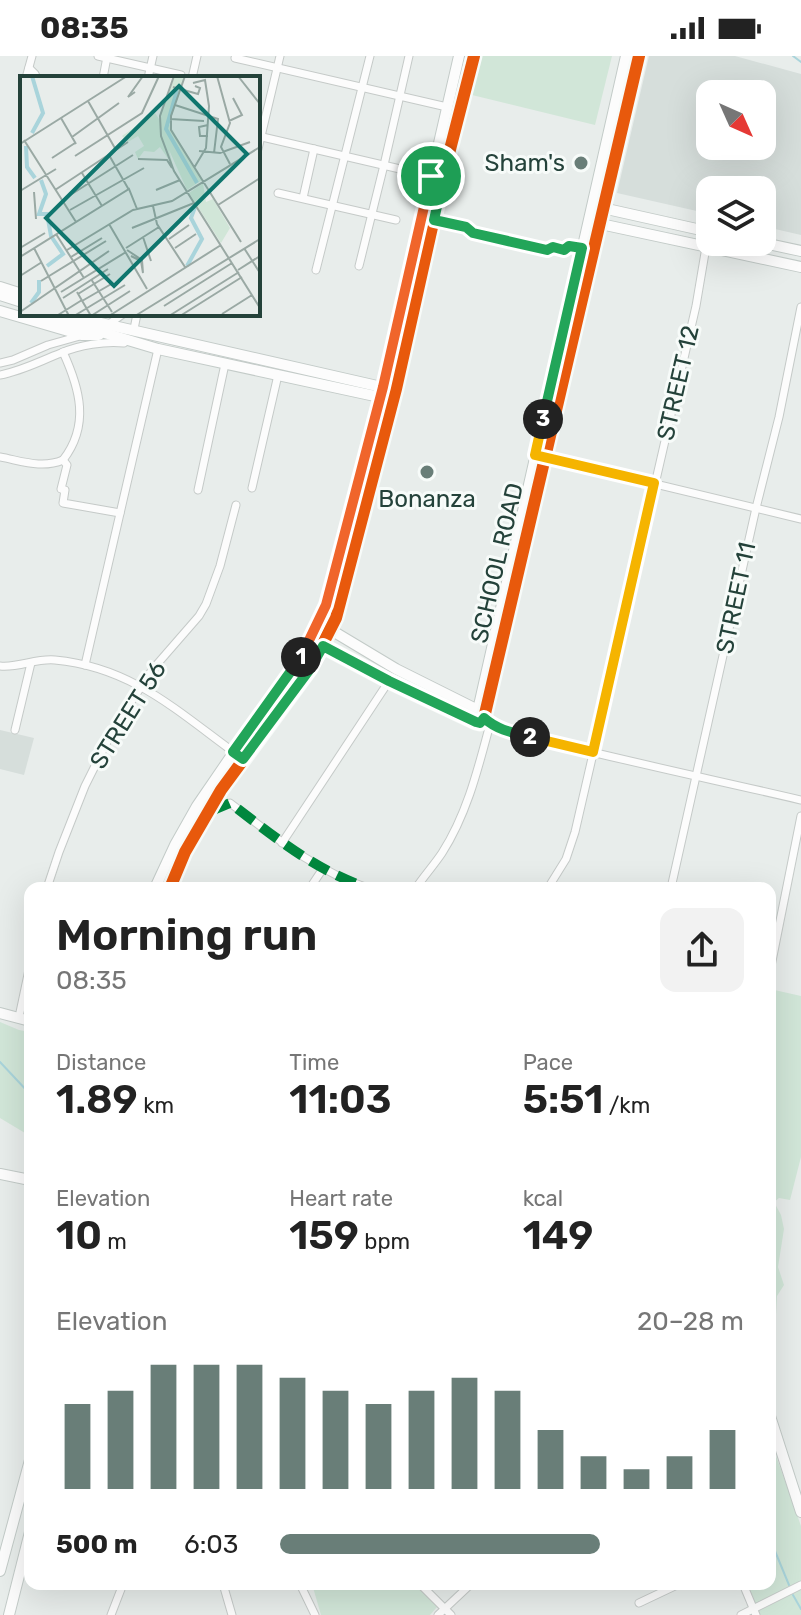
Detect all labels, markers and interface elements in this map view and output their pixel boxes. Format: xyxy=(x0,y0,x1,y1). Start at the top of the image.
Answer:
text: 08:35 xyxy=(40,10,129,46)
inset map xyxy=(20,76,260,316)
north arrow xyxy=(696,80,776,160)
map controls xyxy=(696,80,776,256)
pin xyxy=(397,142,465,210)
place label: Sham's xyxy=(485,149,565,177)
icon: arrive xyxy=(409,154,453,198)
marker: Sham's xyxy=(572,154,590,172)
button: layers xyxy=(696,176,776,256)
street label: STREET 12 xyxy=(651,323,705,443)
pin: 3 xyxy=(523,399,563,439)
text: 3 xyxy=(536,405,550,432)
marker: Bonanza xyxy=(418,463,436,481)
street label: SCHOOL ROAD xyxy=(465,480,529,646)
place label: Bonanza xyxy=(378,485,476,513)
street label: STREET 11 xyxy=(711,540,761,656)
pin: 1 xyxy=(281,637,321,677)
text: 1 xyxy=(296,643,306,670)
street label: STREET 56 xyxy=(84,656,172,774)
pin: 2 xyxy=(510,717,550,757)
text: 2 xyxy=(523,723,537,750)
button: share xyxy=(660,908,744,992)
text: Morning run xyxy=(56,909,317,961)
text: 08:35 xyxy=(56,965,127,996)
text: Distance xyxy=(56,1049,146,1076)
text: Time xyxy=(289,1049,339,1076)
text: Pace xyxy=(523,1049,573,1076)
text: 1.89 xyxy=(56,1076,138,1123)
text: 11:03 xyxy=(289,1076,391,1123)
text: 5:51 xyxy=(523,1076,603,1123)
text: km xyxy=(138,1092,174,1119)
text: /km xyxy=(603,1092,650,1119)
text: Elevation xyxy=(56,1185,150,1212)
text: Heart rate xyxy=(289,1185,393,1212)
text: kcal xyxy=(523,1185,563,1212)
text: 10 xyxy=(56,1212,102,1259)
text: 159 xyxy=(289,1212,359,1259)
text: 149 xyxy=(523,1212,593,1259)
text: m xyxy=(102,1228,127,1255)
text: bpm xyxy=(359,1228,410,1255)
text: Elevation xyxy=(56,1306,167,1337)
text: 20–28 m xyxy=(637,1306,744,1337)
text: 500 m xyxy=(56,1529,138,1560)
text: 6:03 xyxy=(184,1529,238,1560)

